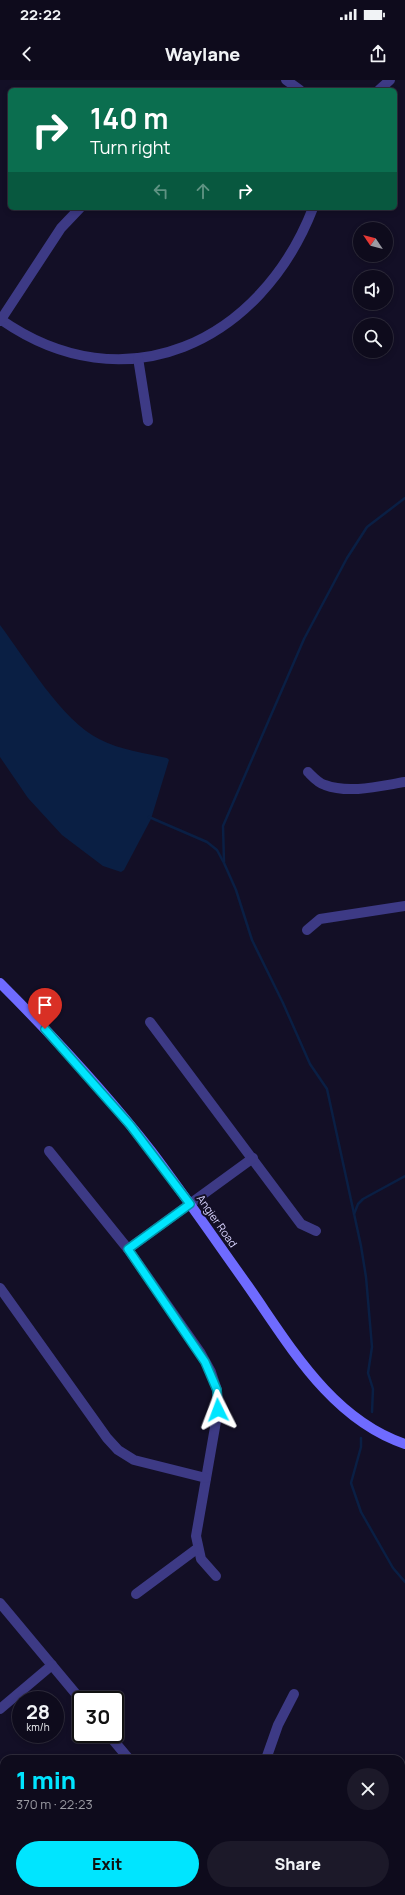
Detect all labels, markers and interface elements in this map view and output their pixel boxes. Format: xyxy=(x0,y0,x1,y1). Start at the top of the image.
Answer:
text: 22:22 xyxy=(20,4,61,25)
text: Waylane xyxy=(165,42,240,66)
icon: back xyxy=(16,43,38,65)
icon: share xyxy=(367,43,389,65)
text: 140 m xyxy=(90,99,169,137)
icon: right xyxy=(24,104,76,156)
text: Turn right xyxy=(90,135,171,159)
icon: left xyxy=(150,180,172,202)
icon: ahead xyxy=(192,180,214,202)
icon: right xyxy=(234,180,256,202)
north arrow xyxy=(353,222,393,262)
map controls xyxy=(353,222,393,358)
button: sound xyxy=(353,270,393,310)
button: search xyxy=(353,318,393,358)
pin xyxy=(28,988,62,1029)
icon: arrive xyxy=(34,994,56,1016)
street label: Angier Road xyxy=(194,1191,241,1250)
position arrow xyxy=(197,1389,239,1431)
speed limit sign: 30 xyxy=(72,1691,124,1743)
text: 28 xyxy=(26,1698,50,1725)
text: km/h xyxy=(26,1720,50,1734)
text: 1 min xyxy=(16,1763,76,1796)
button: close xyxy=(347,1768,389,1810)
text: 370 m · 22:23 xyxy=(16,1795,93,1813)
button: Exit xyxy=(16,1841,199,1887)
button: Share xyxy=(207,1841,389,1887)

